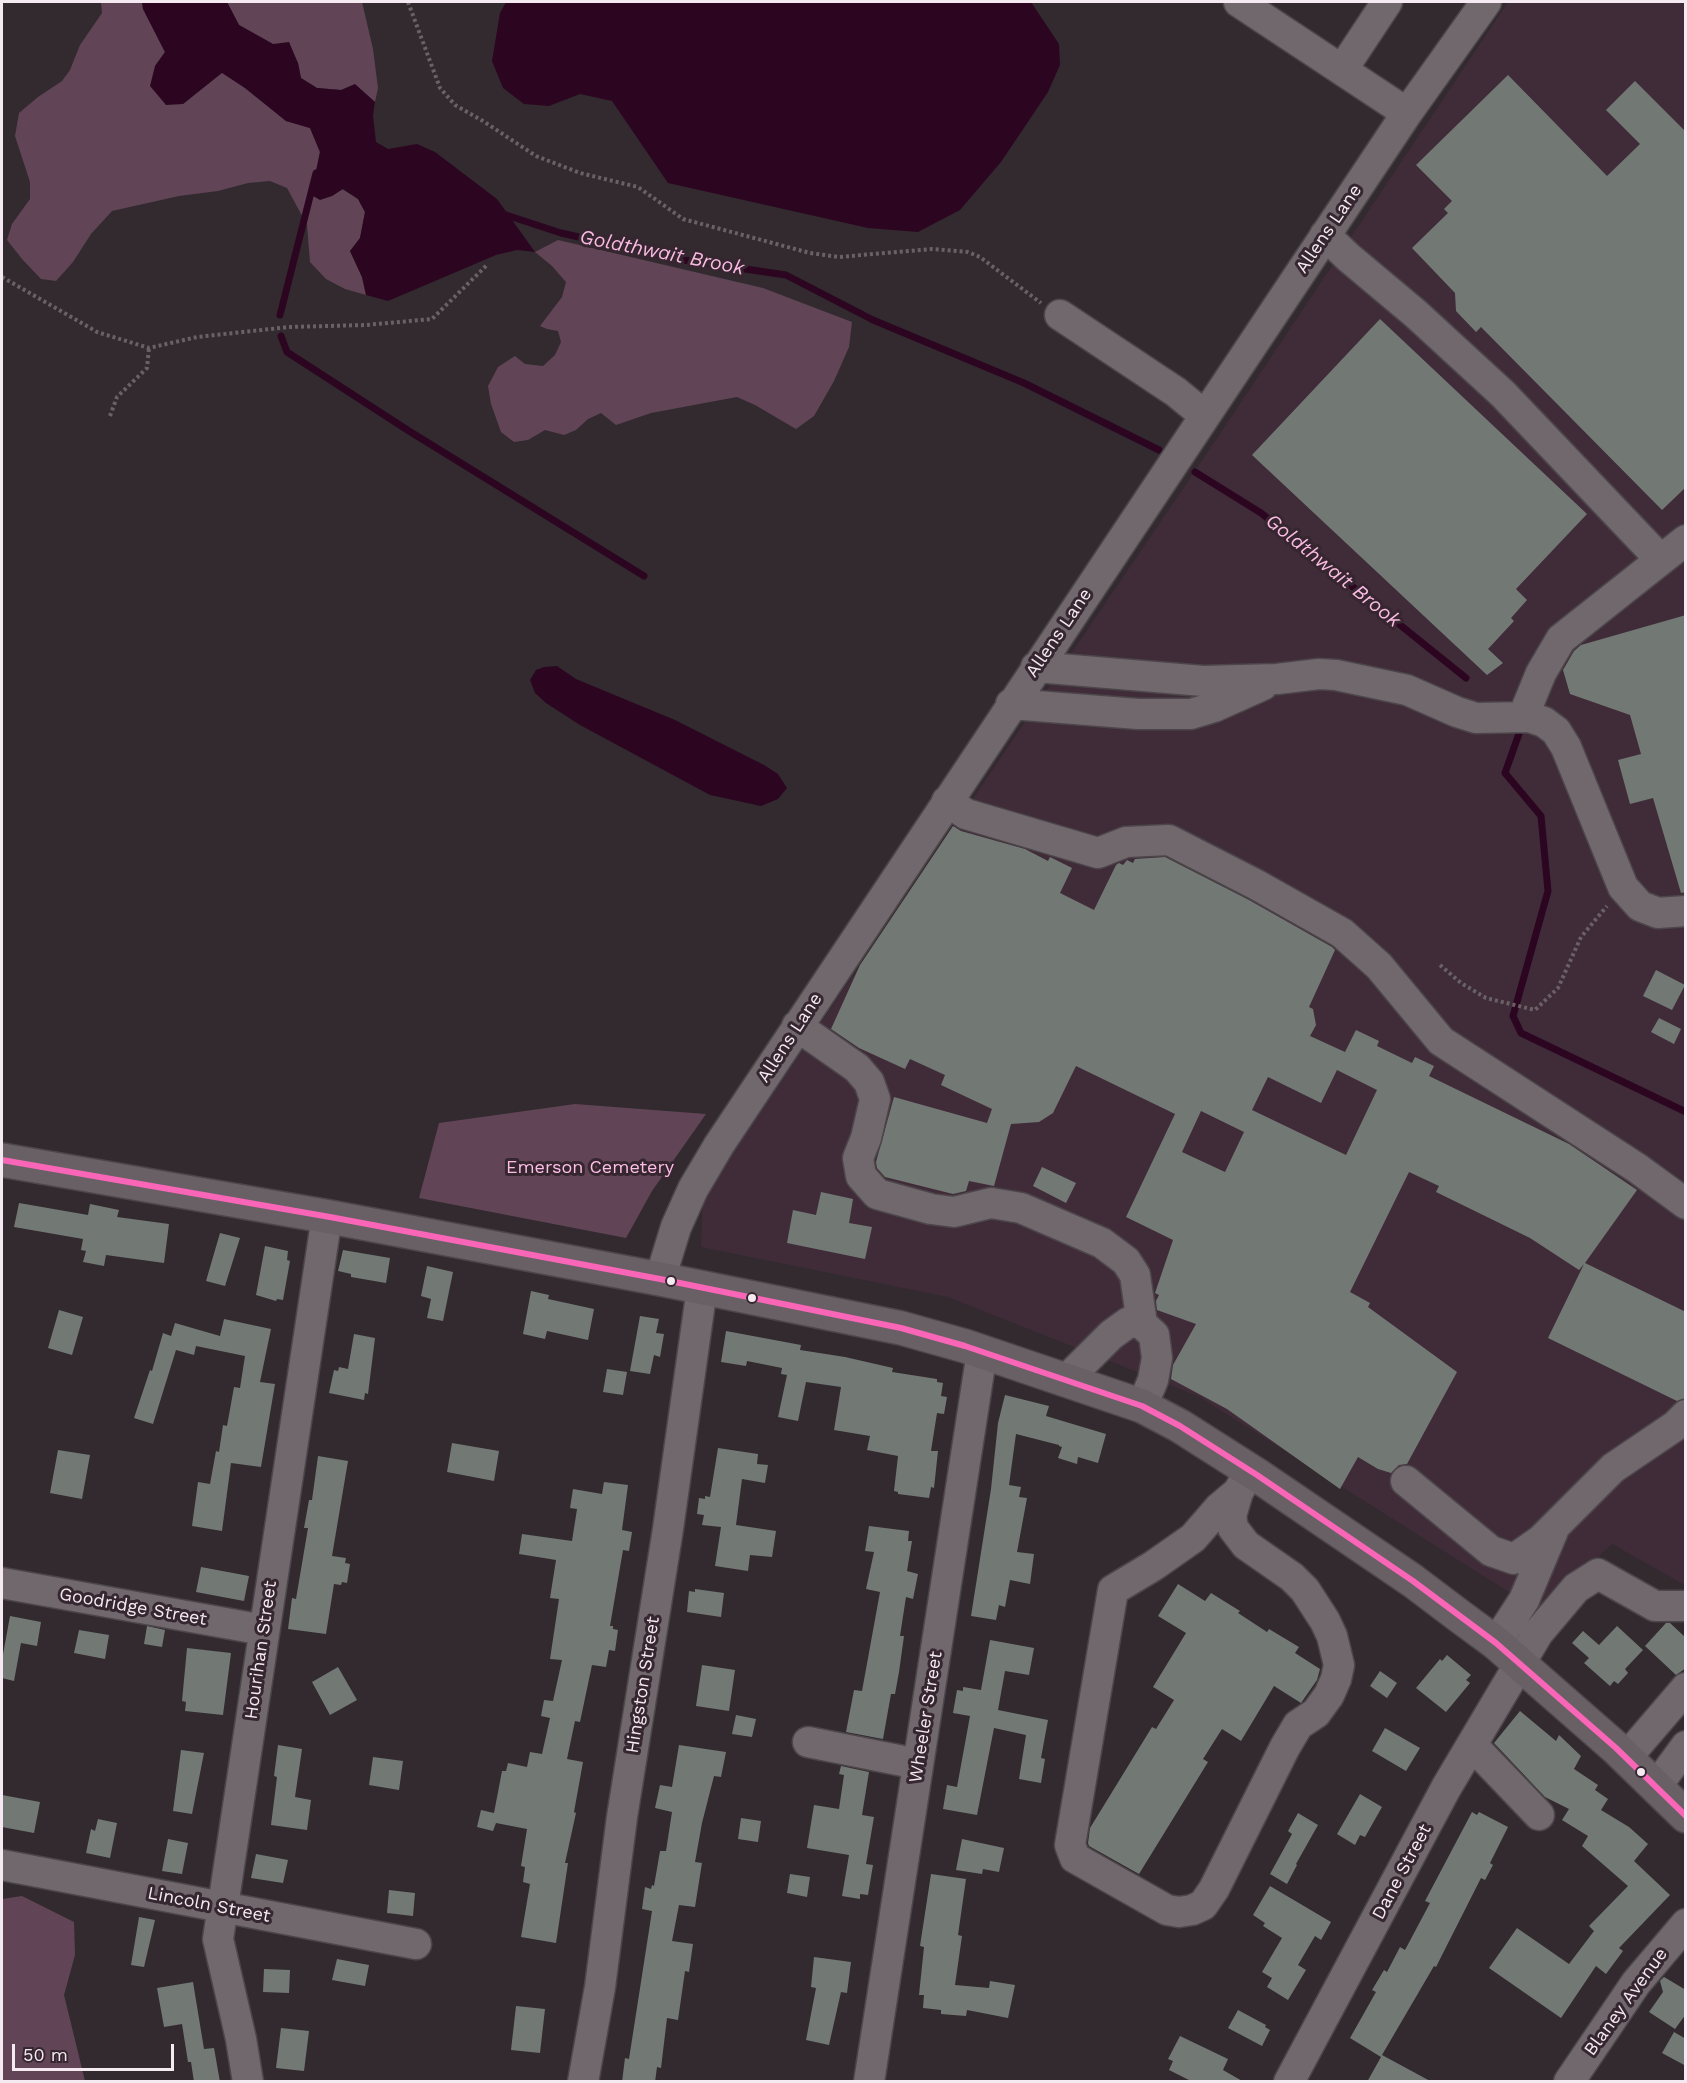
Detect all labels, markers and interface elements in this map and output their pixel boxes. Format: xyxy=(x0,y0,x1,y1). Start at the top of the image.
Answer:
street label: Allens Lane xyxy=(1291,180,1367,278)
water label: Goldthwait Brook xyxy=(578,225,746,281)
water label: Goldthwait Brook xyxy=(1260,509,1406,633)
street label: Allens Lane xyxy=(1021,584,1097,682)
street label: Allens Lane xyxy=(753,989,827,1087)
park label: Emerson Cemetery xyxy=(506,1157,674,1179)
unlabelled marker xyxy=(665,1275,677,1287)
unlabelled marker xyxy=(746,1292,758,1304)
street label: Hourihan Street xyxy=(241,1579,281,1721)
street label: Goodridge Street xyxy=(57,1583,209,1631)
street label: Hingston Street xyxy=(622,1615,664,1755)
street label: Wheeler Street xyxy=(905,1650,947,1784)
unlabelled marker xyxy=(1635,1766,1647,1778)
street label: Dane Street xyxy=(1368,1821,1436,1923)
street label: Lincoln Street xyxy=(146,1883,272,1927)
street label: Blaney Avenue xyxy=(1580,1944,1672,2060)
scale bar xyxy=(15,2032,177,2070)
text: 50 m xyxy=(23,2044,68,2065)

